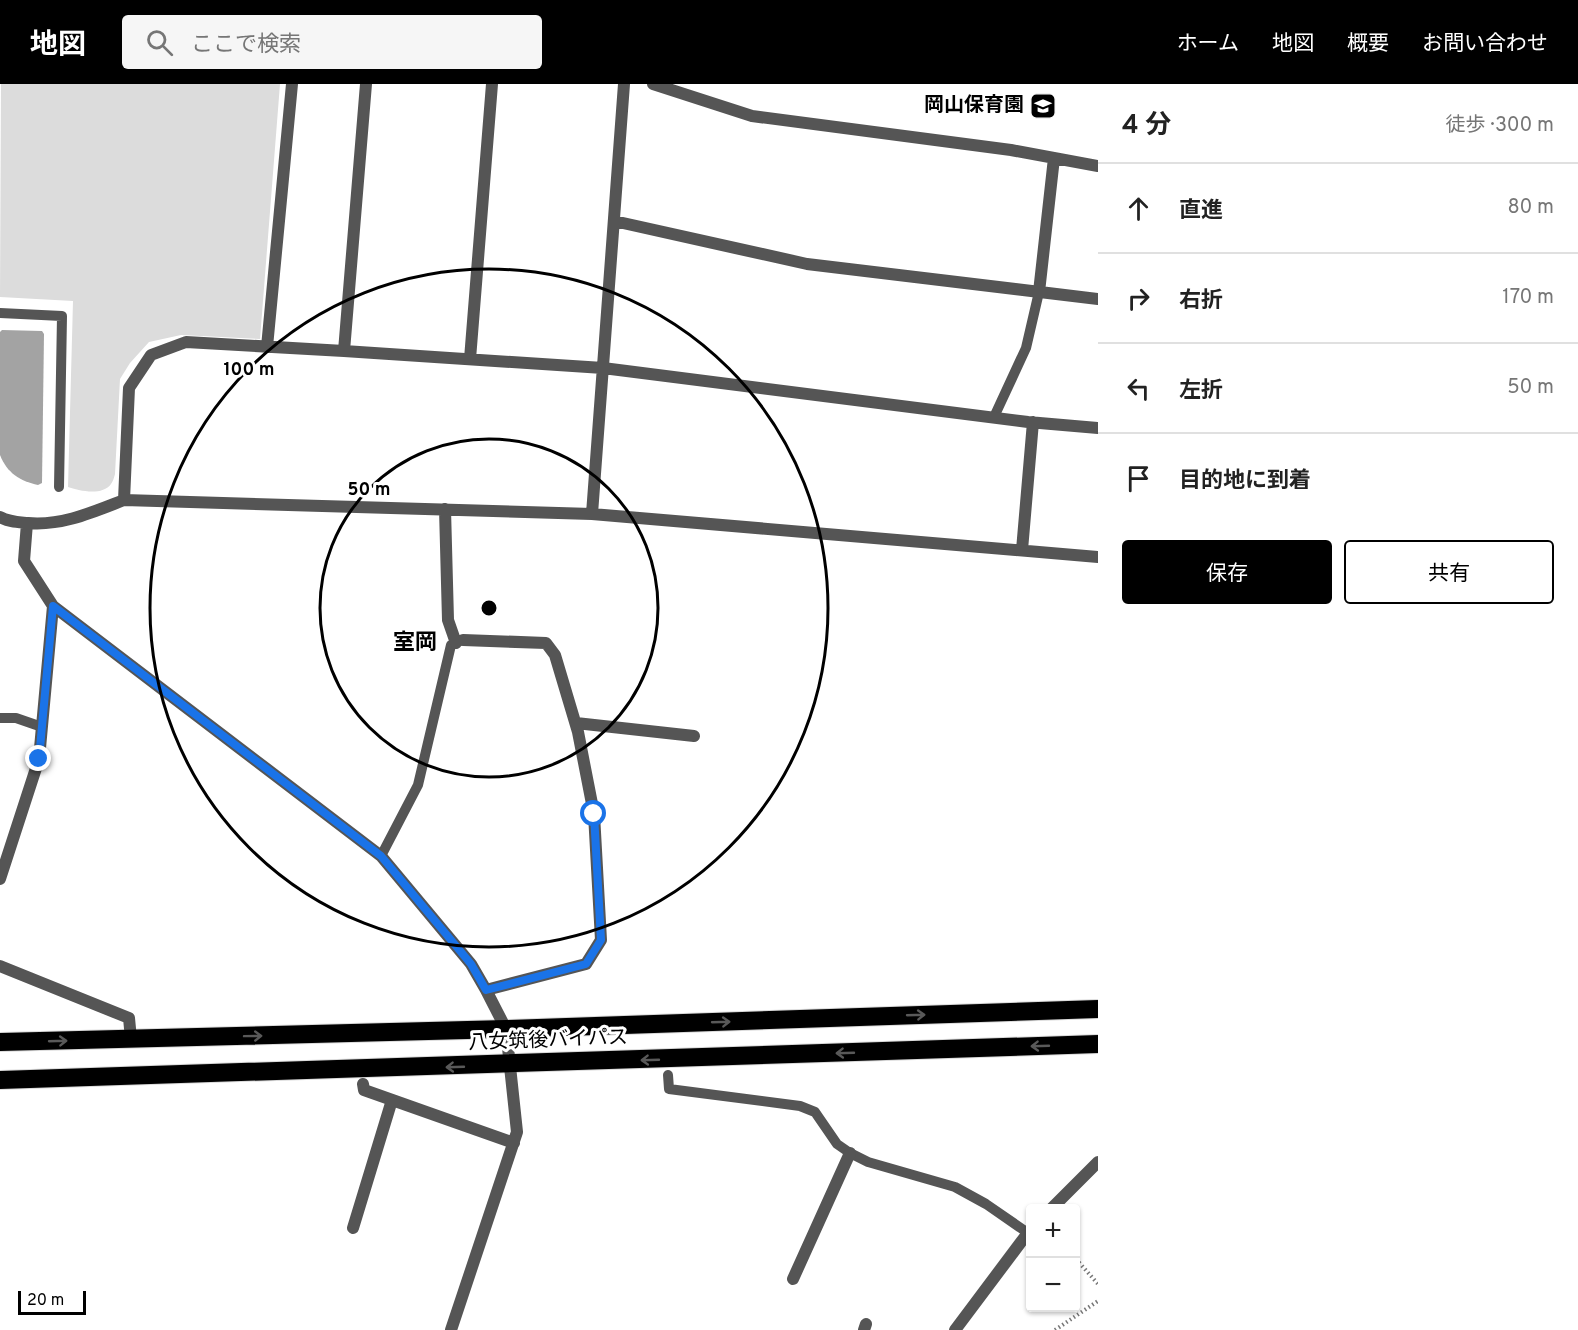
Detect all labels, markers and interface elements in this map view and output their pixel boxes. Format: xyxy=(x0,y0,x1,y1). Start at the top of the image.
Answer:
search box xyxy=(122,15,542,69)
icon: search xyxy=(143,26,176,59)
text: 地図 xyxy=(30,28,86,64)
text: ホーム xyxy=(1177,31,1239,58)
text: 地図 xyxy=(1272,31,1314,58)
text: 概要 xyxy=(1347,31,1389,58)
text: お問い合わせ xyxy=(1422,31,1548,58)
text: ここで検索 xyxy=(191,32,301,59)
school or university icon: 岡山保育園 xyxy=(1028,91,1058,121)
place label: 岡山保育園 xyxy=(924,93,1024,119)
text: 4 分 xyxy=(1122,110,1171,143)
text: 徒歩 · 300 m xyxy=(1446,113,1554,139)
icon: ahead xyxy=(1122,192,1155,225)
text: 80 m xyxy=(1508,195,1554,221)
text: 直進 xyxy=(1179,198,1223,225)
icon: right xyxy=(1122,282,1155,315)
text: 170 m xyxy=(1502,285,1554,311)
text: 右折 xyxy=(1179,288,1223,315)
text: 100 m xyxy=(223,359,275,382)
icon: left xyxy=(1122,372,1155,405)
text: 50 m xyxy=(1507,375,1554,401)
text: 左折 xyxy=(1179,378,1223,405)
icon: arrive xyxy=(1122,462,1155,495)
text: 目的地に到着 xyxy=(1179,468,1311,495)
text: 50 m xyxy=(347,479,391,502)
button: 保存 xyxy=(1122,540,1332,604)
button: 共有 xyxy=(1344,540,1554,604)
centre of rings xyxy=(479,598,499,618)
district label: 室岡 xyxy=(393,630,437,657)
route end xyxy=(25,745,51,771)
route start xyxy=(580,800,606,826)
one-way arrow xyxy=(906,1009,926,1021)
one-way arrow xyxy=(711,1016,731,1027)
street label: 八女筑後バイパス xyxy=(468,1025,628,1057)
one-way arrow xyxy=(243,1030,263,1041)
one-way arrow xyxy=(48,1035,68,1046)
one-way arrow xyxy=(1030,1041,1050,1052)
one-way arrow xyxy=(835,1048,855,1059)
one-way arrow xyxy=(640,1054,660,1066)
one-way arrow xyxy=(445,1061,465,1072)
map controls xyxy=(1026,1204,1080,1312)
button: + xyxy=(1026,1204,1080,1258)
button: − xyxy=(1026,1258,1080,1312)
scale bar xyxy=(18,1288,86,1316)
text: 20 m xyxy=(27,1291,64,1311)

